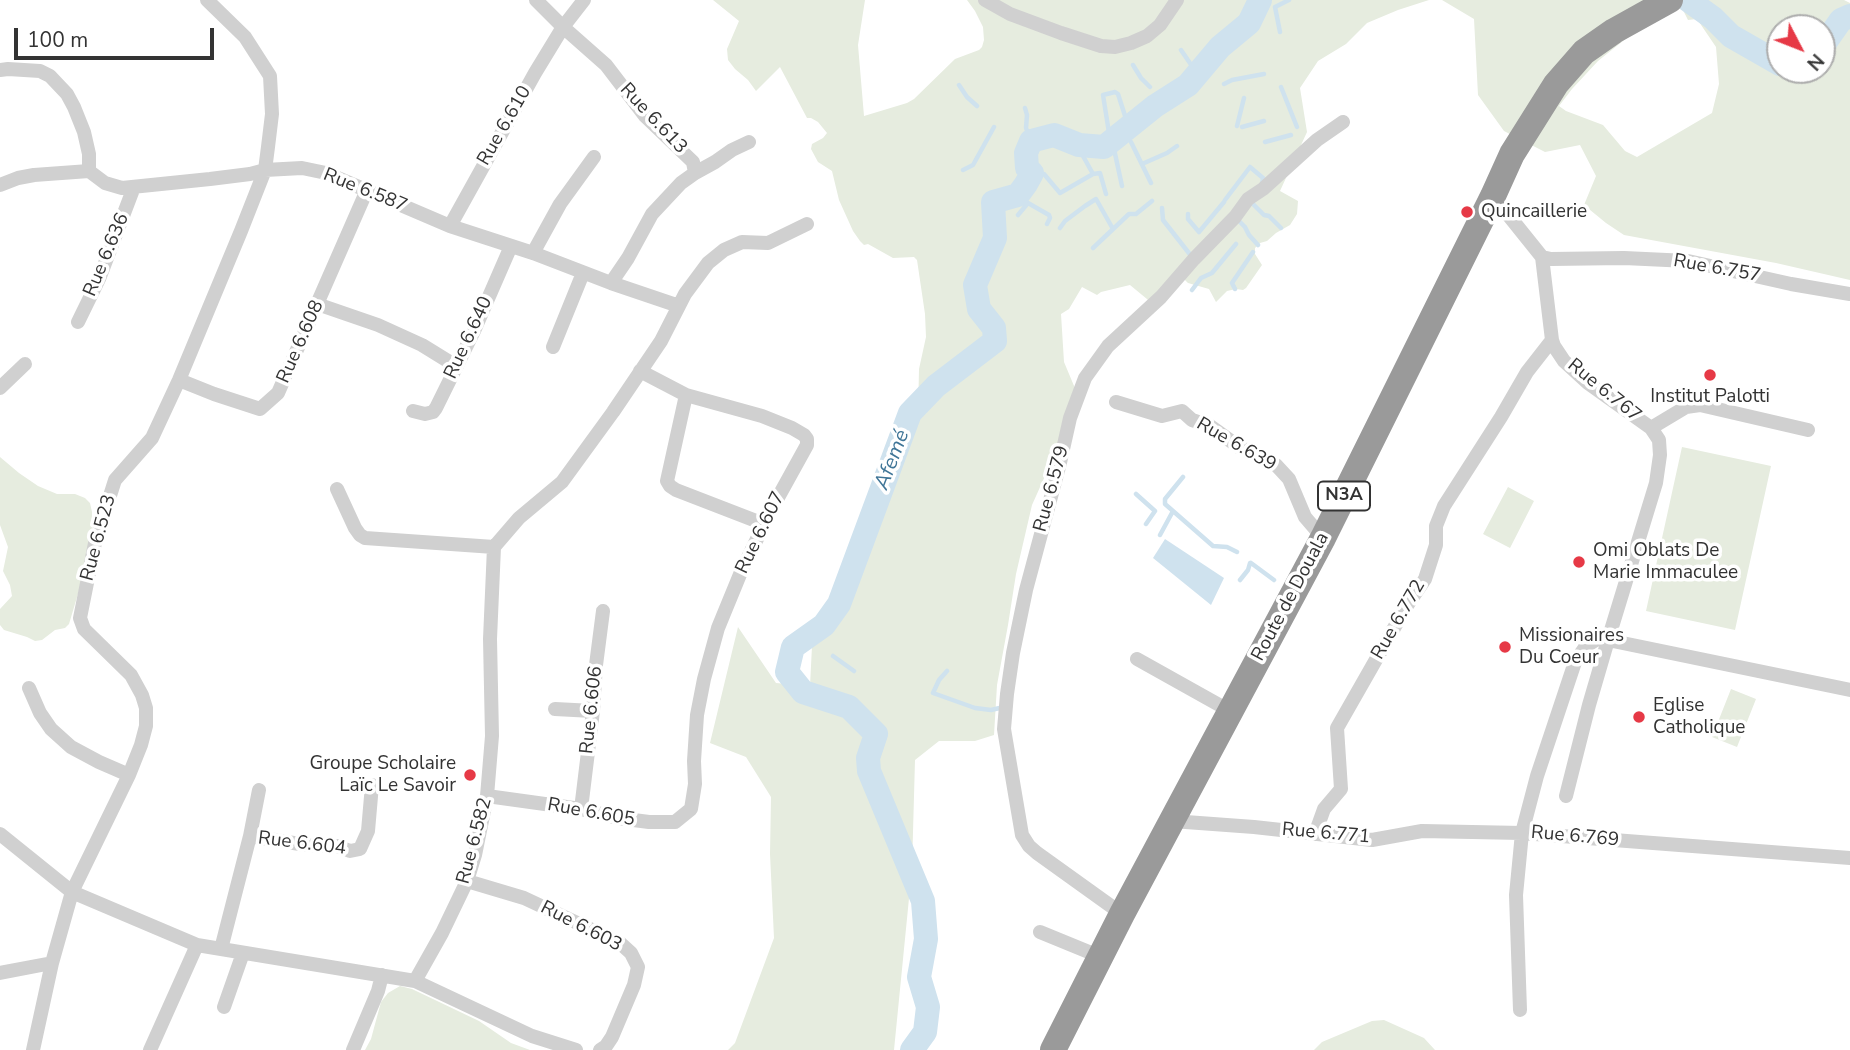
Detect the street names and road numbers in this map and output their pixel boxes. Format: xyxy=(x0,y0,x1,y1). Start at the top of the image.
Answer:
street label: Rue 6.613 xyxy=(615,79,691,159)
street label: Rue 6.610 xyxy=(473,82,537,170)
street label: Rue 6.587 xyxy=(320,164,410,218)
street label: Rue 6.636 xyxy=(79,210,135,300)
street label: Rue 6.757 xyxy=(1672,250,1762,288)
street label: Rue 6.640 xyxy=(440,293,498,383)
street label: Rue 6.608 xyxy=(273,297,329,387)
street label: Rue 6.767 xyxy=(1563,354,1645,428)
street label: Rue 6.639 xyxy=(1192,413,1280,477)
street label: Rue 6.579 xyxy=(1030,443,1074,535)
road number: N3A xyxy=(1318,482,1370,510)
street label: Rue 6.607 xyxy=(731,488,791,578)
street label: Rue 6.523 xyxy=(77,492,121,584)
street label: Route de Douala xyxy=(1248,529,1334,665)
street label: Rue 6.772 xyxy=(1367,576,1431,664)
street label: Rue 6.606 xyxy=(576,665,608,755)
street label: Rue 6.605 xyxy=(546,794,636,832)
street label: Rue 6.582 xyxy=(453,795,497,887)
street label: Rue 6.771 xyxy=(1281,819,1371,849)
street label: Rue 6.769 xyxy=(1530,822,1620,852)
street label: Rue 6.604 xyxy=(257,827,347,861)
street label: Rue 6.603 xyxy=(536,897,626,957)

